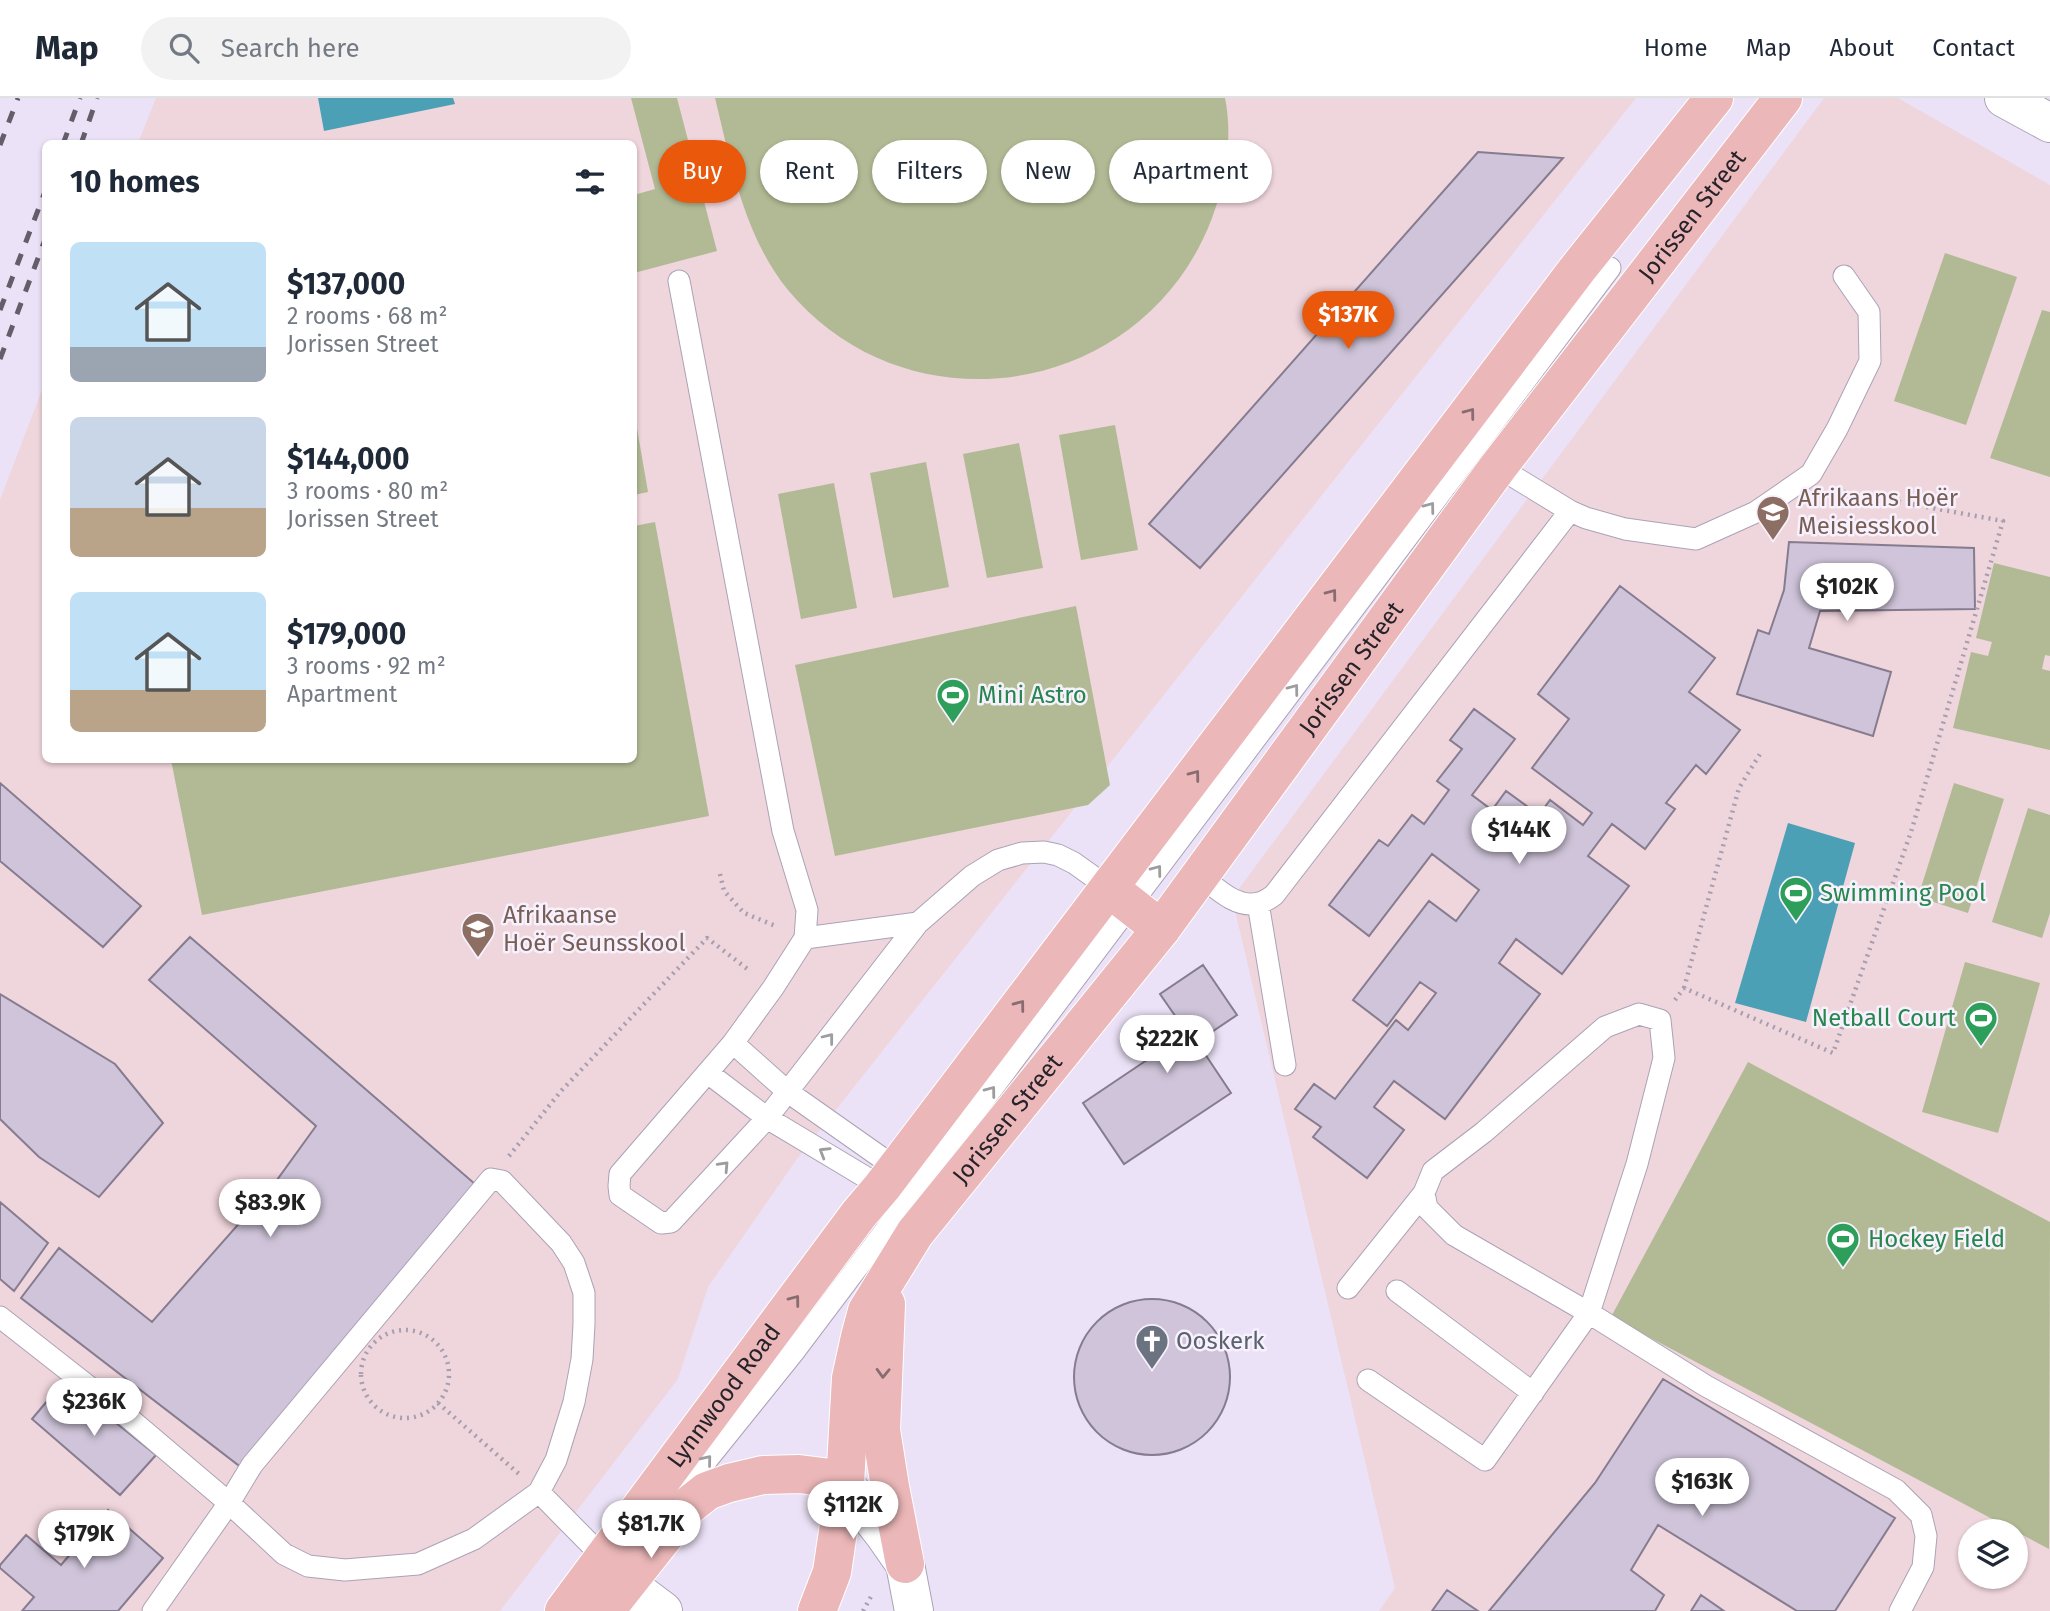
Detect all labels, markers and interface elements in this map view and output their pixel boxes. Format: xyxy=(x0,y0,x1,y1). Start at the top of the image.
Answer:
search box xyxy=(141,17,631,80)
text: Map xyxy=(35,28,99,68)
icon: search xyxy=(165,29,203,67)
text: Search here xyxy=(221,33,360,64)
text: Home xyxy=(1644,34,1708,62)
text: Map xyxy=(1746,34,1792,62)
text: About xyxy=(1830,34,1894,62)
text: Contact xyxy=(1932,34,2015,62)
chip: Buy xyxy=(658,140,746,203)
chip: Rent xyxy=(760,140,858,203)
chip: Filters xyxy=(872,140,987,203)
chip: New xyxy=(1001,140,1095,203)
chip: Apartment xyxy=(1109,140,1272,203)
street label: Jorissen Street xyxy=(1633,144,1752,287)
icon: filters xyxy=(571,163,609,201)
text: 10 homes xyxy=(70,164,200,200)
text: $137,000 xyxy=(287,266,405,302)
icon: home xyxy=(126,270,210,354)
pin: $137K xyxy=(1299,292,1397,351)
text: $137K xyxy=(1318,300,1378,328)
text: 2 rooms · 68 m² xyxy=(287,302,448,330)
text: Jorissen Street xyxy=(287,330,439,358)
one-way arrow xyxy=(1461,408,1474,420)
text: $144,000 xyxy=(287,441,410,477)
icon: home xyxy=(126,445,210,529)
text: 3 rooms · 80 m² xyxy=(287,477,448,505)
place label: Afrikaans Hoër Meisiesskool xyxy=(1798,484,1959,540)
school or university icon: Afrikaans Hoër Meisiesskool xyxy=(1754,493,1792,542)
one-way arrow xyxy=(1422,502,1435,514)
text: Jorissen Street xyxy=(287,505,439,533)
pin: $102K xyxy=(1798,564,1896,623)
text: $102K xyxy=(1816,572,1878,600)
one-way arrow xyxy=(1324,589,1337,602)
street label: Jorissen Street xyxy=(1293,596,1409,741)
text: $179,000 xyxy=(287,616,406,652)
icon: home xyxy=(126,620,210,704)
text: 3 rooms · 92 m² xyxy=(287,652,446,680)
sports icon: Mini Astro xyxy=(934,676,972,725)
text: Apartment xyxy=(287,680,397,708)
place label: Mini Astro xyxy=(978,681,1087,709)
one-way arrow xyxy=(1285,684,1298,696)
one-way arrow xyxy=(1187,771,1199,783)
pin: $144K xyxy=(1470,806,1568,866)
text: $144K xyxy=(1487,815,1551,843)
one-way arrow xyxy=(1149,866,1162,878)
sports icon: Swimming Pool xyxy=(1777,874,1815,923)
place label: Swimming Pool xyxy=(1820,879,1986,907)
place label: Afrikaanse Hoër Seunsskool xyxy=(503,901,686,957)
school or university icon: Afrikaanse Hoër Seunsskool xyxy=(459,910,497,959)
sports icon: Netball Court xyxy=(1962,999,2000,1048)
one-way arrow xyxy=(1012,1000,1025,1013)
place label: Netball Court xyxy=(1812,1004,1956,1032)
pin: $222K xyxy=(1118,1016,1216,1075)
text: $222K xyxy=(1136,1024,1198,1052)
one-way arrow xyxy=(821,1034,834,1046)
street label: Jorissen Street xyxy=(947,1048,1068,1189)
one-way arrow xyxy=(982,1086,995,1099)
one-way arrow xyxy=(819,1148,832,1161)
one-way arrow xyxy=(716,1161,728,1174)
pin: $83.9K xyxy=(213,1180,327,1239)
text: $83.9K xyxy=(235,1188,305,1216)
sports icon: Hockey Field xyxy=(1824,1220,1862,1269)
place label: Hockey Field xyxy=(1868,1225,2005,1253)
one-way arrow xyxy=(786,1296,799,1308)
street label: Lynnwood Road xyxy=(661,1319,786,1473)
church icon: Ooskerk xyxy=(1133,1322,1171,1371)
place label: Ooskerk xyxy=(1176,1327,1265,1355)
one-way arrow xyxy=(875,1368,890,1379)
pin: $236K xyxy=(45,1378,143,1438)
text: $236K xyxy=(62,1387,126,1415)
one-way arrow xyxy=(698,1456,711,1468)
pin: $163K xyxy=(1653,1458,1751,1518)
text: $163K xyxy=(1671,1467,1733,1495)
pin: $112K xyxy=(804,1482,902,1541)
text: $112K xyxy=(823,1490,883,1518)
pin: $81.7K xyxy=(594,1500,708,1560)
text: $81.7K xyxy=(618,1509,684,1537)
pin: $179K xyxy=(35,1510,133,1570)
text: $179K xyxy=(54,1519,114,1547)
map controls xyxy=(1958,1519,2028,1589)
button: layers xyxy=(1958,1519,2028,1589)

